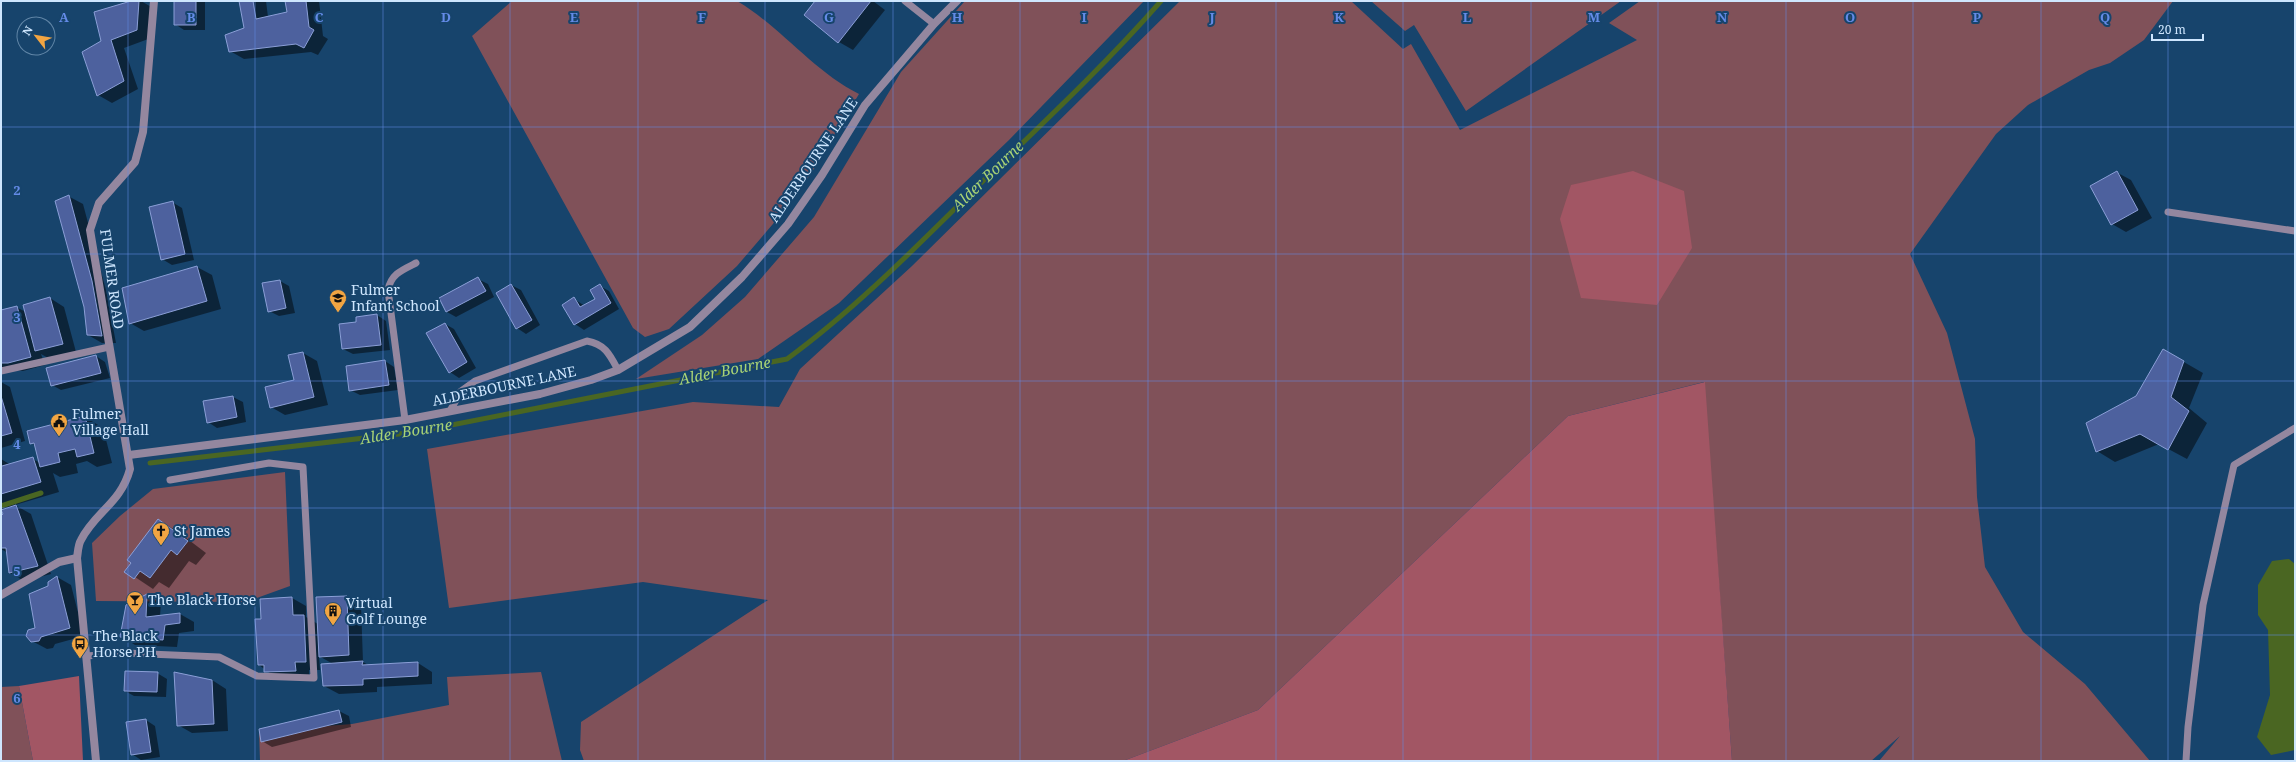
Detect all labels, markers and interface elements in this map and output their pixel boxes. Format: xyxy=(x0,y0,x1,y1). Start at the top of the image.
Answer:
text: A xyxy=(59,8,69,26)
text: B xyxy=(187,8,196,26)
text: C xyxy=(315,8,324,26)
text: D xyxy=(441,8,451,26)
text: E xyxy=(570,8,579,26)
text: F xyxy=(698,8,706,26)
text: G xyxy=(824,8,834,26)
text: H xyxy=(952,8,963,26)
text: I xyxy=(1081,8,1087,26)
text: J xyxy=(1208,8,1215,26)
text: K xyxy=(1334,8,1344,26)
text: L xyxy=(1463,8,1472,26)
text: M xyxy=(1588,8,1601,26)
text: N xyxy=(1717,8,1728,26)
text: O xyxy=(1845,8,1855,26)
text: P xyxy=(1973,8,1982,26)
text: Q xyxy=(2100,8,2110,26)
north arrow xyxy=(16,16,56,56)
scale bar xyxy=(2152,16,2203,42)
text: 20 m xyxy=(2158,21,2186,38)
text: N xyxy=(18,23,36,38)
street label: ALDERBOURNE LANE xyxy=(764,93,862,226)
water label: Alder Bourne xyxy=(946,135,1028,215)
text: 2 xyxy=(13,181,21,199)
street label: FULMER ROAD xyxy=(96,228,129,330)
place label: Fulmer Infant School xyxy=(351,280,440,315)
school or university icon: Fulmer Infant School xyxy=(328,288,348,313)
text: 3 xyxy=(13,308,21,326)
water label: Alder Bourne xyxy=(676,351,773,389)
street label: ALDERBOURNE LANE xyxy=(430,361,578,410)
place label: Fulmer Village Hall xyxy=(72,404,149,439)
public building icon: Fulmer Village Hall xyxy=(49,412,69,437)
water label: Alder Bourne xyxy=(357,414,454,448)
text: 4 xyxy=(13,435,21,453)
church icon: St James xyxy=(151,521,171,546)
place label: St James xyxy=(174,521,230,540)
text: 5 xyxy=(13,562,21,580)
bar icon: The Black Horse xyxy=(125,590,145,615)
place label: The Black Horse xyxy=(148,590,256,609)
place label: Virtual Golf Lounge xyxy=(346,593,427,628)
building icon: Virtual Golf Lounge xyxy=(323,601,343,626)
place label: The Black Horse PH xyxy=(93,626,159,661)
bus stop icon: The Black Horse PH xyxy=(70,634,90,659)
text: 6 xyxy=(13,689,21,707)

